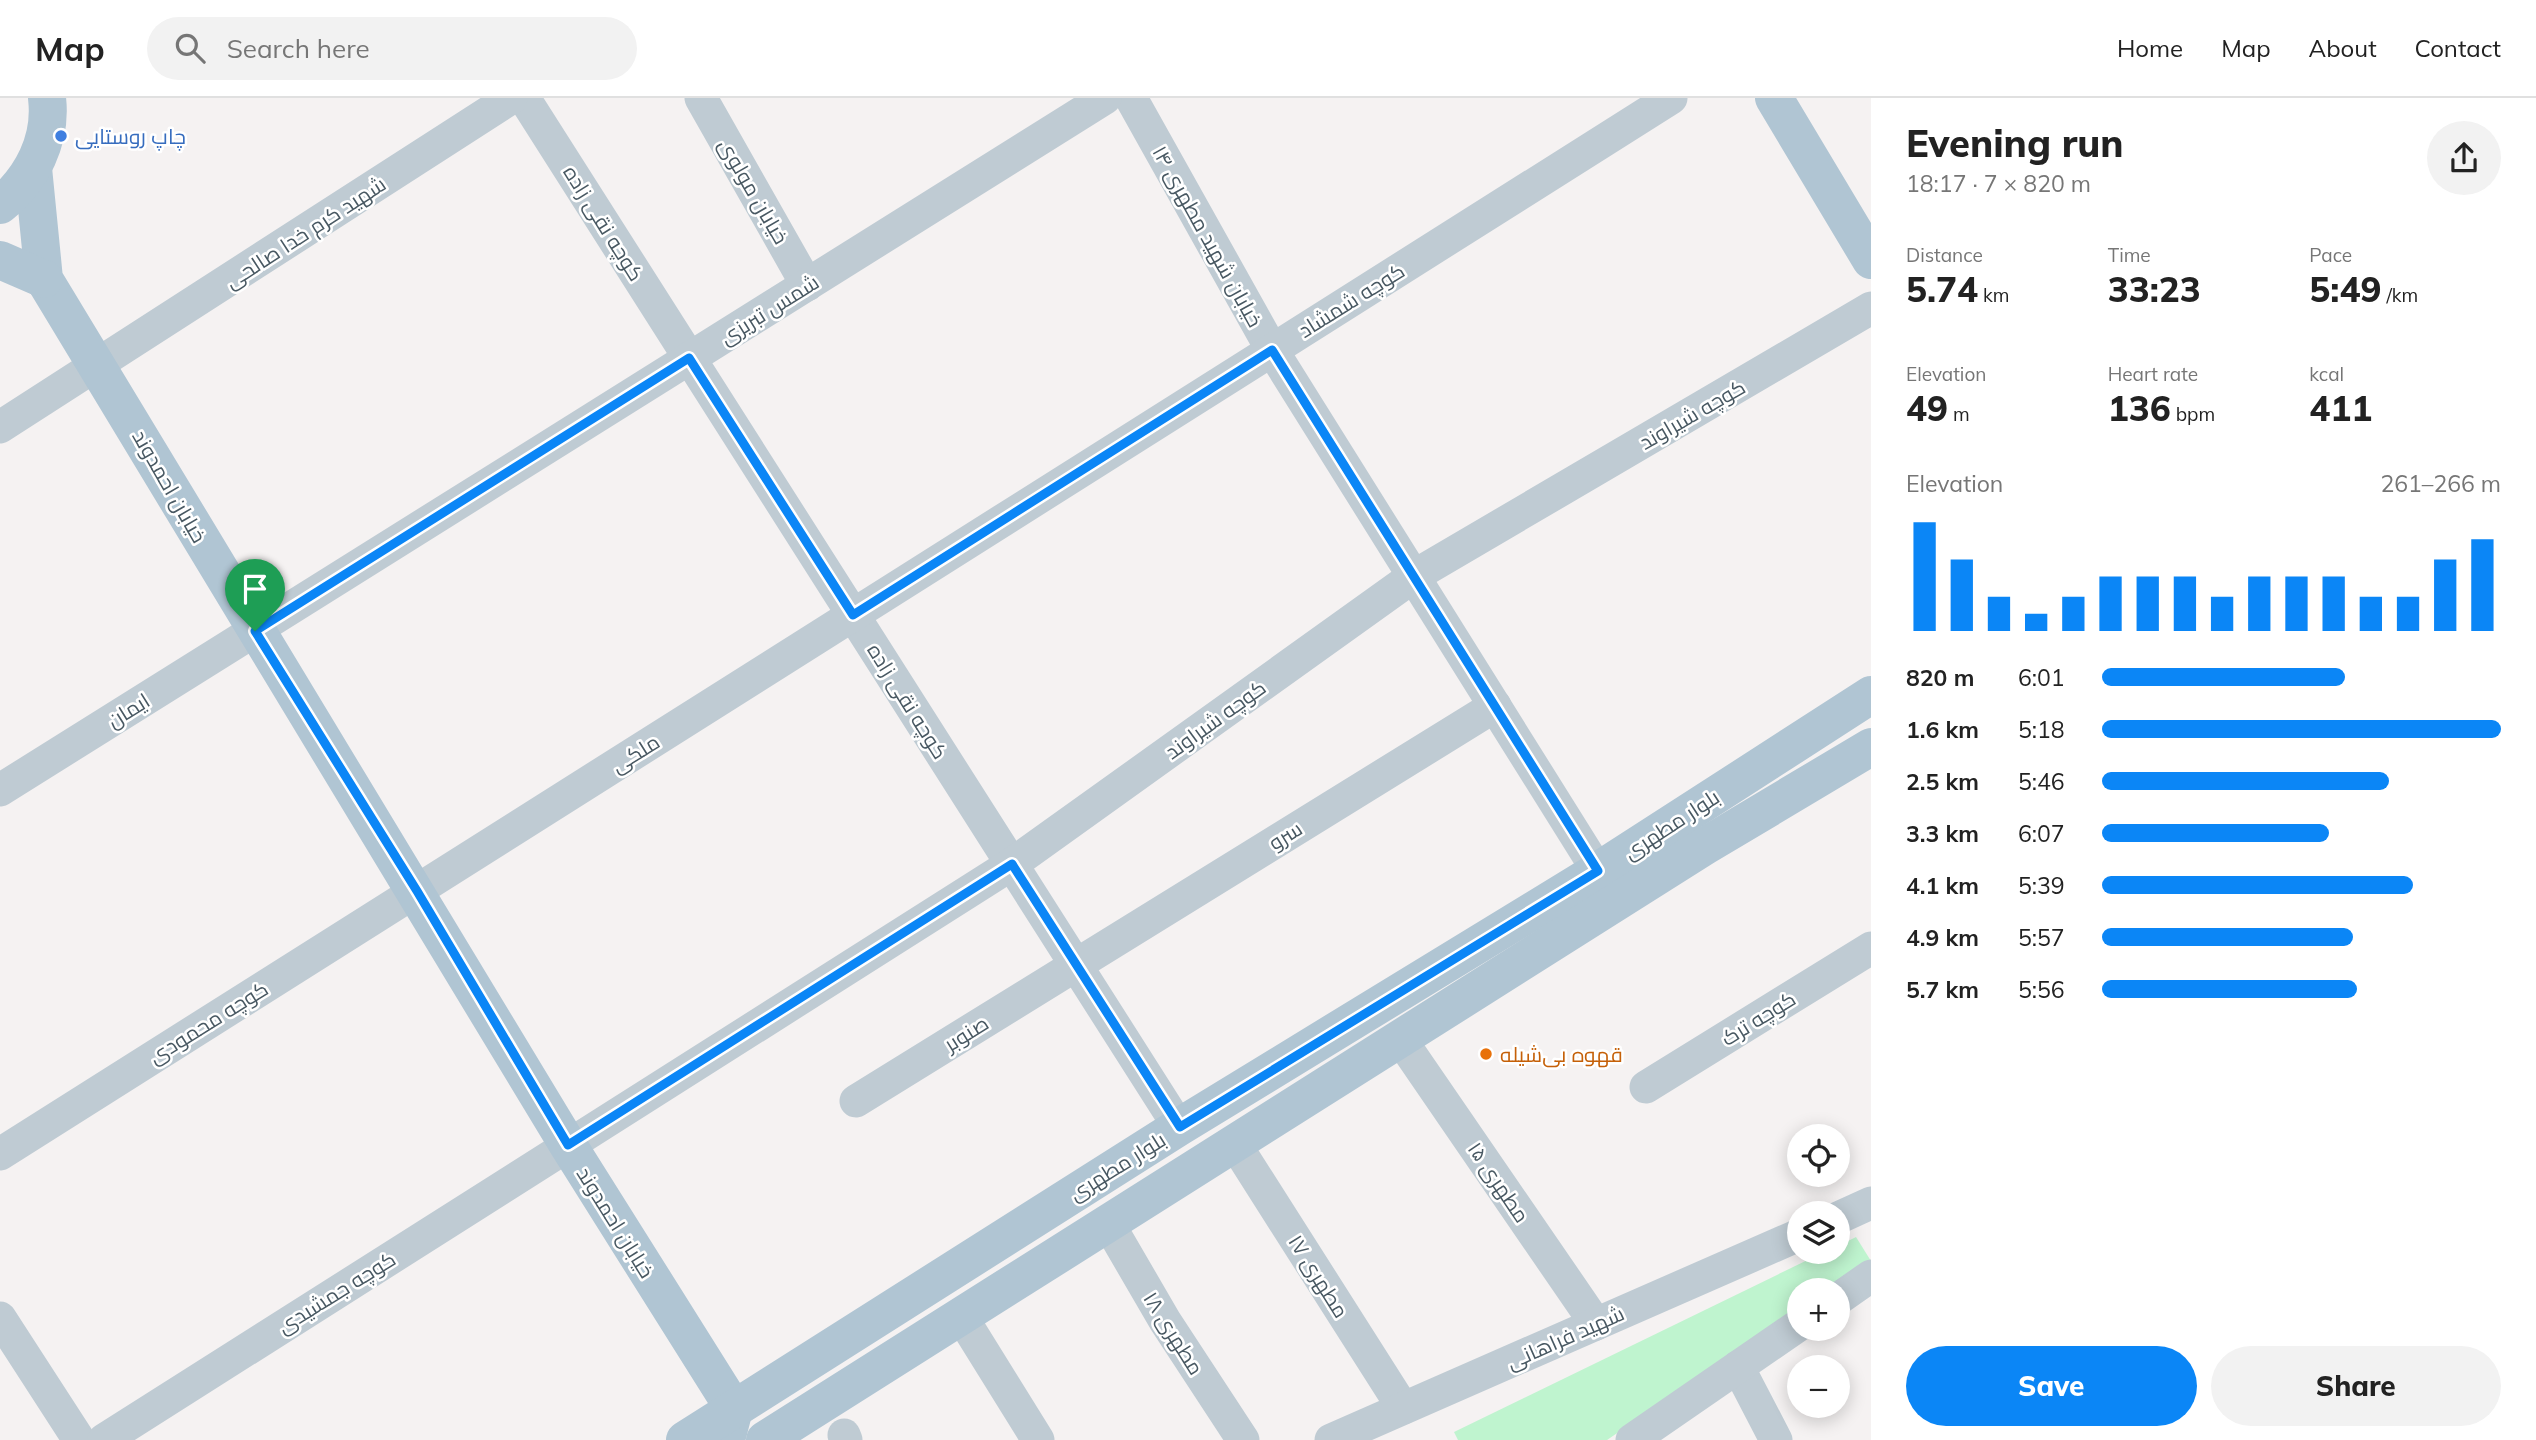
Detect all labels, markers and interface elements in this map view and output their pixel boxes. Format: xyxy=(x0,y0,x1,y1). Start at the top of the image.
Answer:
search box xyxy=(147,17,637,80)
text: Map xyxy=(35,28,105,69)
icon: search xyxy=(171,29,209,67)
text: Search here xyxy=(227,32,370,65)
text: Home xyxy=(2117,33,2183,63)
text: Map xyxy=(2221,33,2271,63)
text: About xyxy=(2309,33,2377,63)
text: Contact xyxy=(2415,33,2501,63)
text: Evening run xyxy=(1906,119,2124,167)
button: share xyxy=(2427,121,2501,195)
place label: چاپ روستایی xyxy=(75,123,186,151)
marker: چاپ روستایی xyxy=(53,128,69,144)
street label: خیابان مولوی xyxy=(712,134,795,249)
street label: خیابان شهید مطهری ۱۴ xyxy=(1146,141,1269,332)
street label: کوچه نقی زاده xyxy=(557,160,650,287)
text: 18:17 · 7 × 820 m xyxy=(1906,169,2091,198)
street label: شهید کرم خدا صالحی xyxy=(220,170,391,295)
text: Distance xyxy=(1906,243,1983,267)
text: Time xyxy=(2108,243,2151,267)
text: Pace xyxy=(2309,243,2352,267)
street label: کوچه شمشاد xyxy=(1293,257,1410,345)
text: 5.74 xyxy=(1906,267,1978,311)
text: 33:23 xyxy=(2108,267,2201,311)
text: 5:49 xyxy=(2309,267,2381,311)
street label: شمس تبریزی xyxy=(715,268,824,351)
text: km xyxy=(1978,283,2010,307)
text: /km xyxy=(2381,283,2418,307)
text: Elevation xyxy=(1906,362,1986,386)
text: Heart rate xyxy=(2108,362,2198,386)
text: kcal xyxy=(2309,362,2344,386)
street label: کوچه شیراوند xyxy=(1634,373,1751,457)
text: 49 xyxy=(1906,386,1948,430)
text: 136 xyxy=(2108,386,2171,430)
text: 411 xyxy=(2309,386,2372,430)
text: m xyxy=(1948,402,1970,426)
text: bpm xyxy=(2171,402,2215,426)
street label: خیابان احمدوند xyxy=(126,425,213,548)
text: Elevation xyxy=(1906,469,2003,498)
text: 261–266 m xyxy=(2380,469,2501,498)
pin xyxy=(225,559,285,631)
icon: arrive xyxy=(236,570,274,608)
street label: کوچه نقی زاده xyxy=(861,638,954,765)
text: 820 m xyxy=(1906,663,1974,692)
text: 6:01 xyxy=(2018,663,2065,692)
street label: کوچه شیراوند xyxy=(1159,674,1272,766)
street label: ایمان xyxy=(102,687,155,734)
text: 1.6 km xyxy=(1906,715,1979,744)
text: 5:18 xyxy=(2018,715,2065,744)
street label: ملکی xyxy=(606,728,665,779)
text: 2.5 km xyxy=(1906,767,1979,796)
text: 5:46 xyxy=(2018,767,2065,796)
street label: بلوار مطهری xyxy=(1618,783,1724,865)
street label: سرو xyxy=(1263,815,1307,855)
text: 3.3 km xyxy=(1906,819,1979,848)
text: 6:07 xyxy=(2018,819,2065,848)
text: 4.1 km xyxy=(1906,871,1979,900)
text: 5:39 xyxy=(2018,871,2065,900)
text: 4.9 km xyxy=(1906,923,1979,952)
text: 5:57 xyxy=(2018,923,2065,952)
street label: کوچه محمودی xyxy=(143,975,274,1071)
text: 5.7 km xyxy=(1906,975,1979,1004)
text: 5:56 xyxy=(2018,975,2065,1004)
street label: کوچه ترک xyxy=(1716,985,1801,1053)
street label: صنوبر xyxy=(938,1009,993,1057)
place label: قهوه بی‌شیله xyxy=(1500,1041,1623,1068)
marker: قهوه بی‌شیله xyxy=(1478,1046,1494,1062)
map controls xyxy=(1787,1124,1850,1418)
button: locate xyxy=(1787,1124,1850,1187)
street label: بلوار مطهری xyxy=(1064,1126,1171,1207)
street label: مطهری ۱۵ xyxy=(1462,1137,1535,1228)
street label: خیابان احمدوند xyxy=(571,1162,660,1283)
button: layers xyxy=(1787,1201,1850,1264)
street label: مطهری ۱۷ xyxy=(1282,1230,1355,1323)
street label: کوچه جمشیدی xyxy=(272,1245,401,1340)
button: + xyxy=(1787,1278,1850,1341)
street label: مطهری ۱۸ xyxy=(1137,1287,1210,1380)
street label: شهید فراهانی xyxy=(1502,1300,1628,1375)
button: Save xyxy=(1906,1346,2197,1426)
button: Share xyxy=(2211,1346,2501,1426)
button: − xyxy=(1787,1355,1850,1418)

